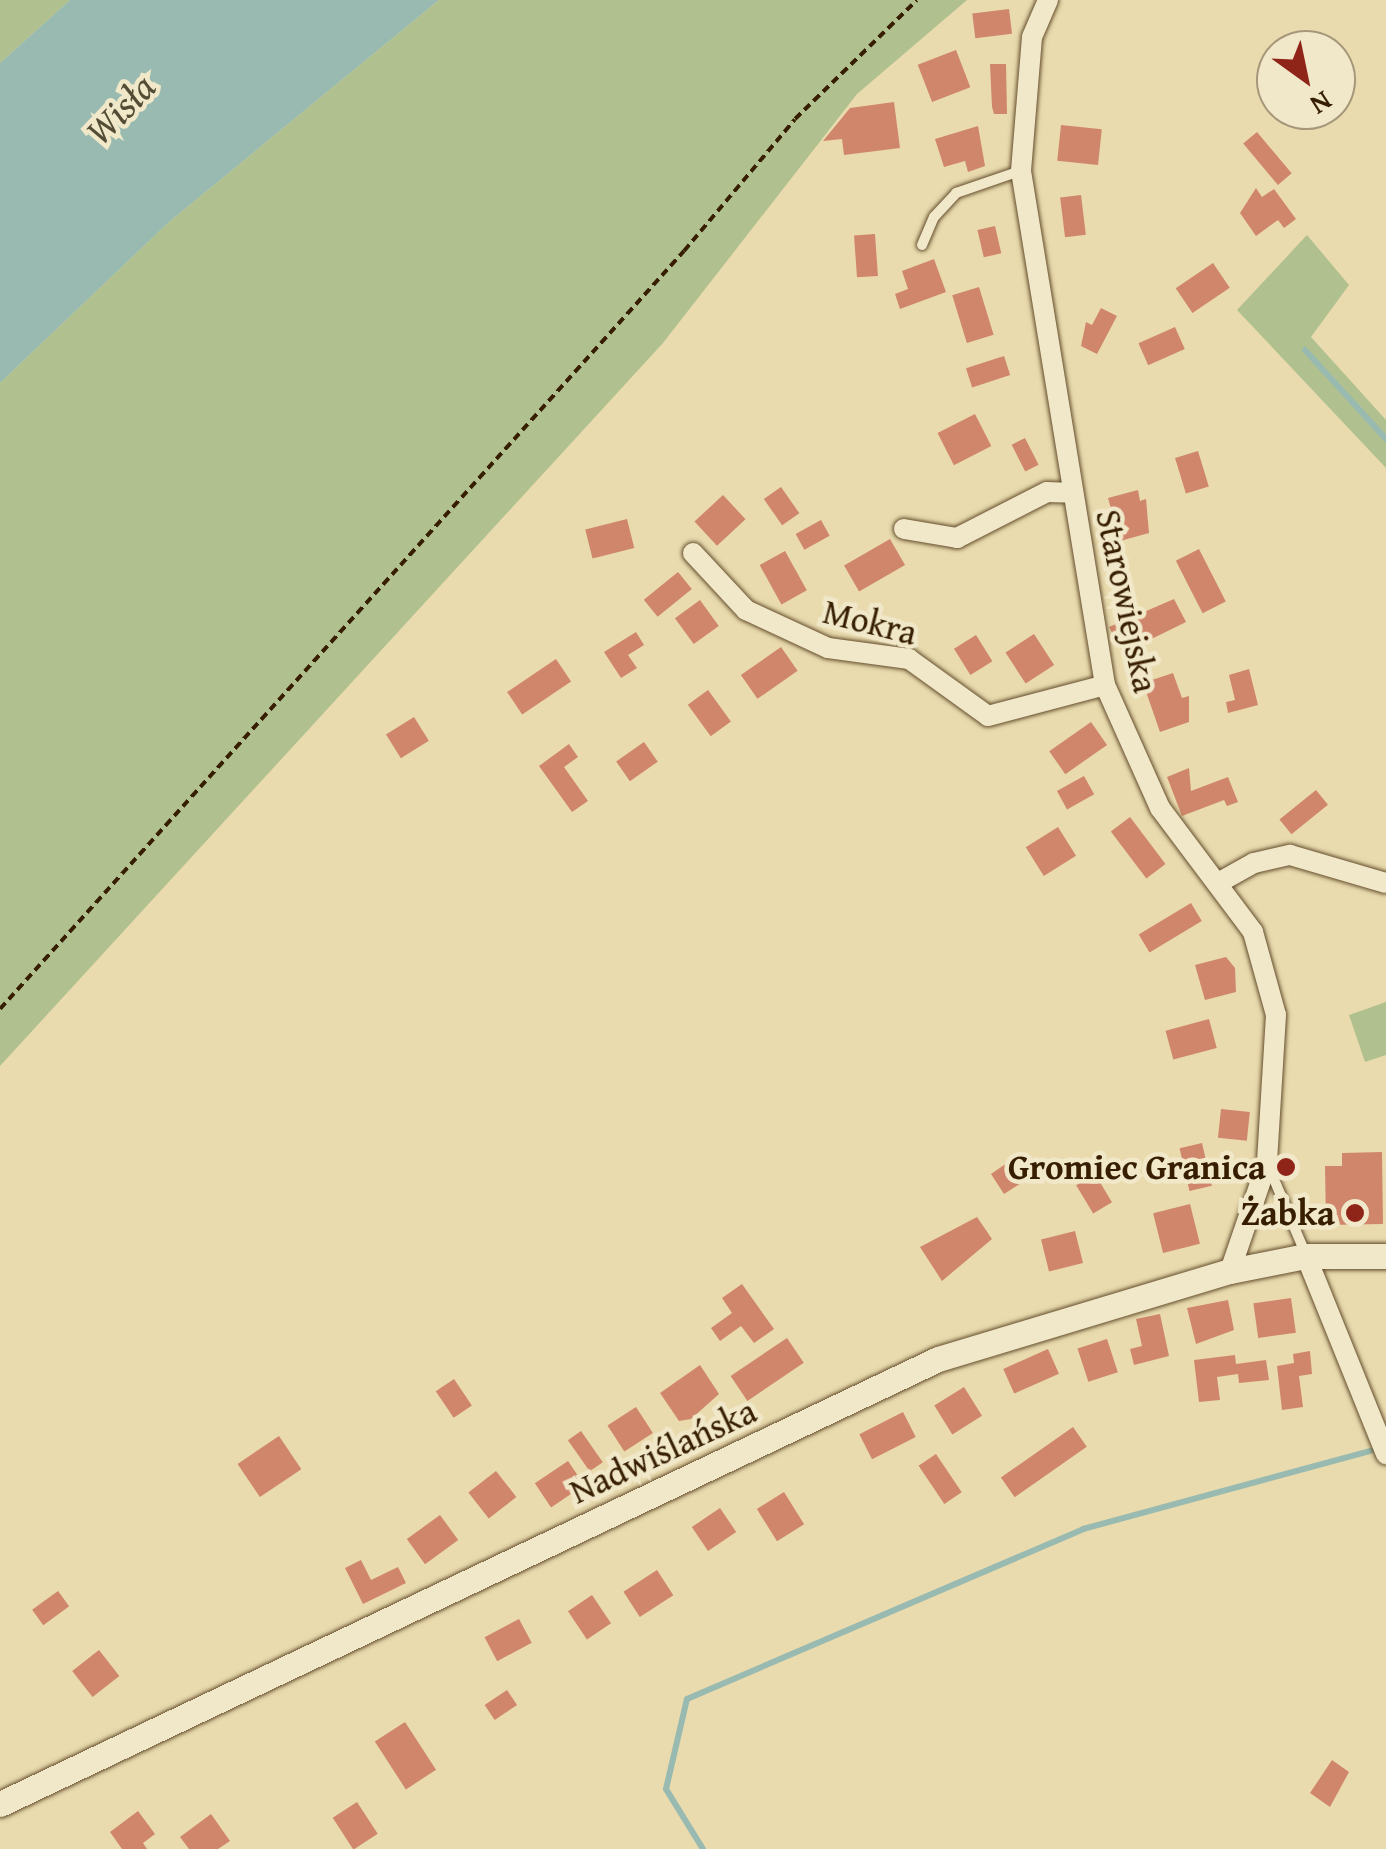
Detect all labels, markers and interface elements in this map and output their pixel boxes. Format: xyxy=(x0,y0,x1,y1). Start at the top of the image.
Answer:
north arrow xyxy=(1256,30,1356,130)
water label: Wisła xyxy=(76,64,164,154)
text: N xyxy=(1303,82,1341,126)
street label: Starowiejska xyxy=(1087,506,1167,696)
street label: Mokra xyxy=(819,590,921,654)
place label: Gromiec Granica xyxy=(1008,1146,1266,1188)
marker: Gromiec Granica xyxy=(1275,1156,1297,1178)
place label: Żabka xyxy=(1241,1192,1335,1234)
marker: Żabka xyxy=(1344,1202,1366,1224)
street label: Nadwiślańska xyxy=(563,1390,763,1512)

